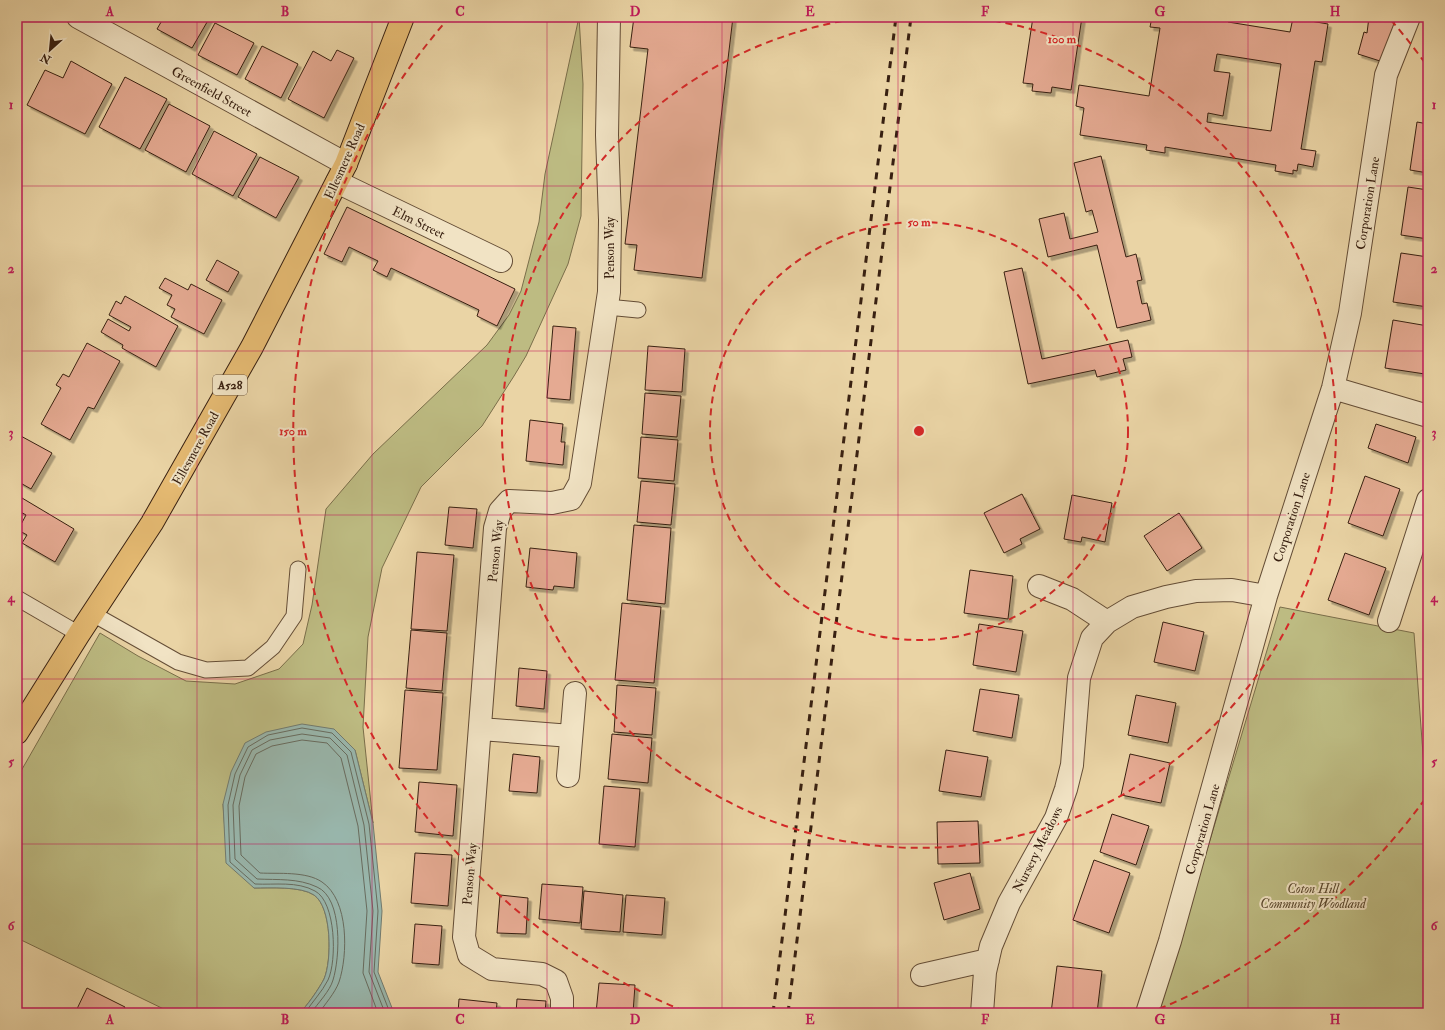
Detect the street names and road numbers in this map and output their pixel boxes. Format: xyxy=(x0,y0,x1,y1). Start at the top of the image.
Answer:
street label: Greenfield Street xyxy=(168,63,255,121)
street label: Ellesmere Road xyxy=(321,120,369,202)
street label: Corporation Lane xyxy=(1353,155,1384,251)
street label: Elm Street xyxy=(390,203,448,243)
street label: Penson Way xyxy=(602,216,619,279)
road number: A528 xyxy=(213,375,247,395)
street label: Ellesmere Road xyxy=(169,408,223,488)
street label: Corporation Lane xyxy=(1270,470,1315,565)
street label: Penson Way xyxy=(485,519,508,583)
street label: Corporation Lane xyxy=(1182,781,1225,877)
street label: Nursery Meadows xyxy=(1009,803,1068,896)
street label: Penson Way xyxy=(459,842,482,906)

